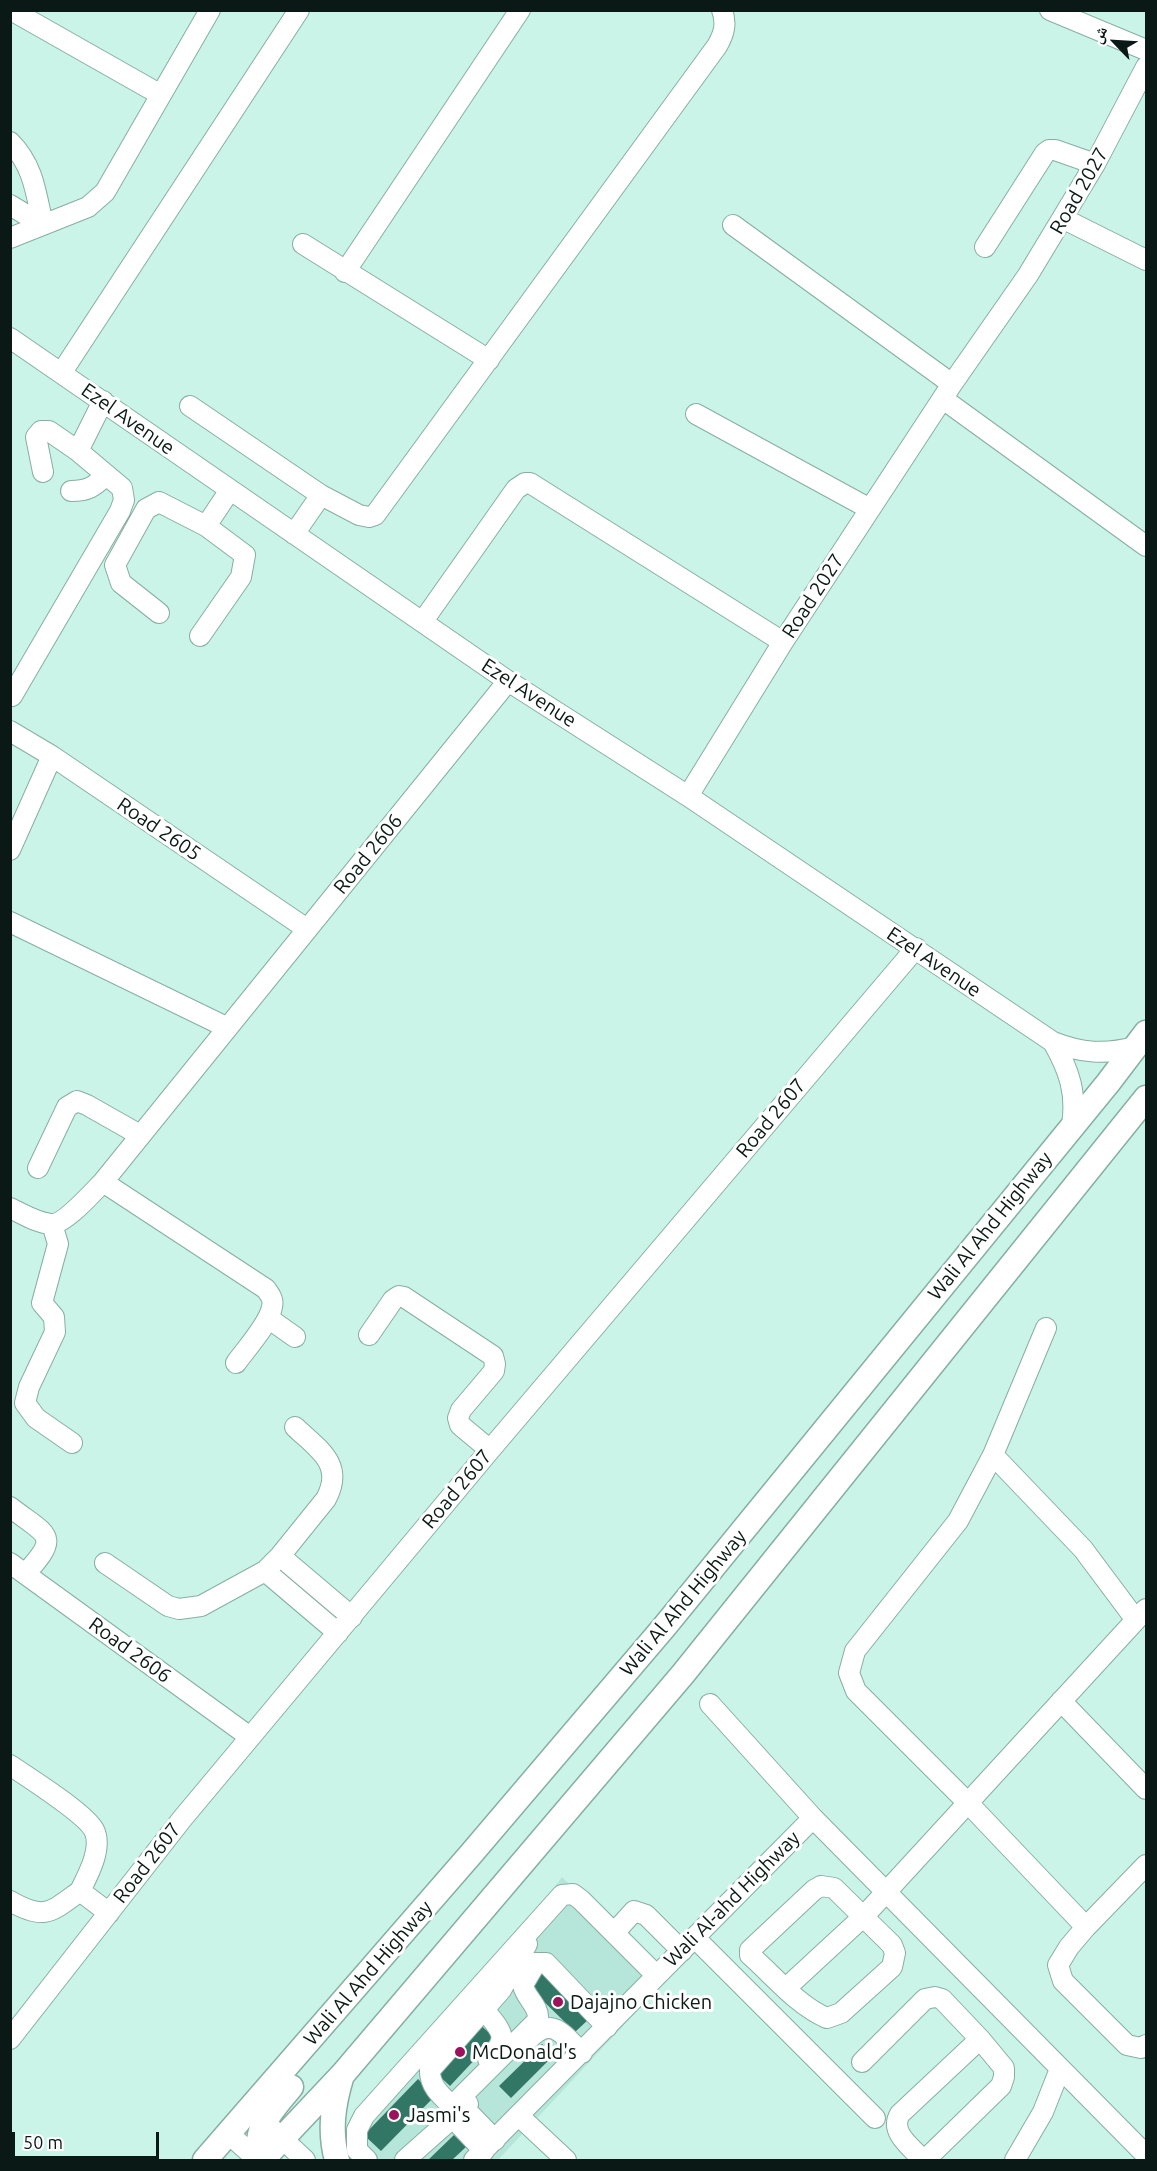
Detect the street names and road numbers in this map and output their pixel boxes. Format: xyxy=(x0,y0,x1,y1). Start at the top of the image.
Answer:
street label: Road 2027 xyxy=(1045,144,1113,238)
street label: Ezel Avenue xyxy=(77,378,179,460)
street label: Road 2027 xyxy=(777,549,849,643)
street label: Ezel Avenue xyxy=(477,653,581,733)
street label: Road 2605 xyxy=(113,792,205,866)
street label: Road 2606 xyxy=(329,809,407,899)
street label: Ezel Avenue xyxy=(882,922,986,1002)
street label: Road 2607 xyxy=(731,1074,811,1162)
street label: Wali Al Ahd Highway xyxy=(923,1147,1057,1305)
street label: Road 2607 xyxy=(417,1445,497,1533)
street label: Wali Al Ahd Highway xyxy=(615,1525,751,1681)
street label: Road 2606 xyxy=(84,1612,176,1688)
street label: Road 2607 xyxy=(108,1818,186,1908)
street label: Wali Al-ahd Highway xyxy=(659,1826,805,1972)
street label: Wali Al Ahd Highway xyxy=(299,1896,437,2050)

